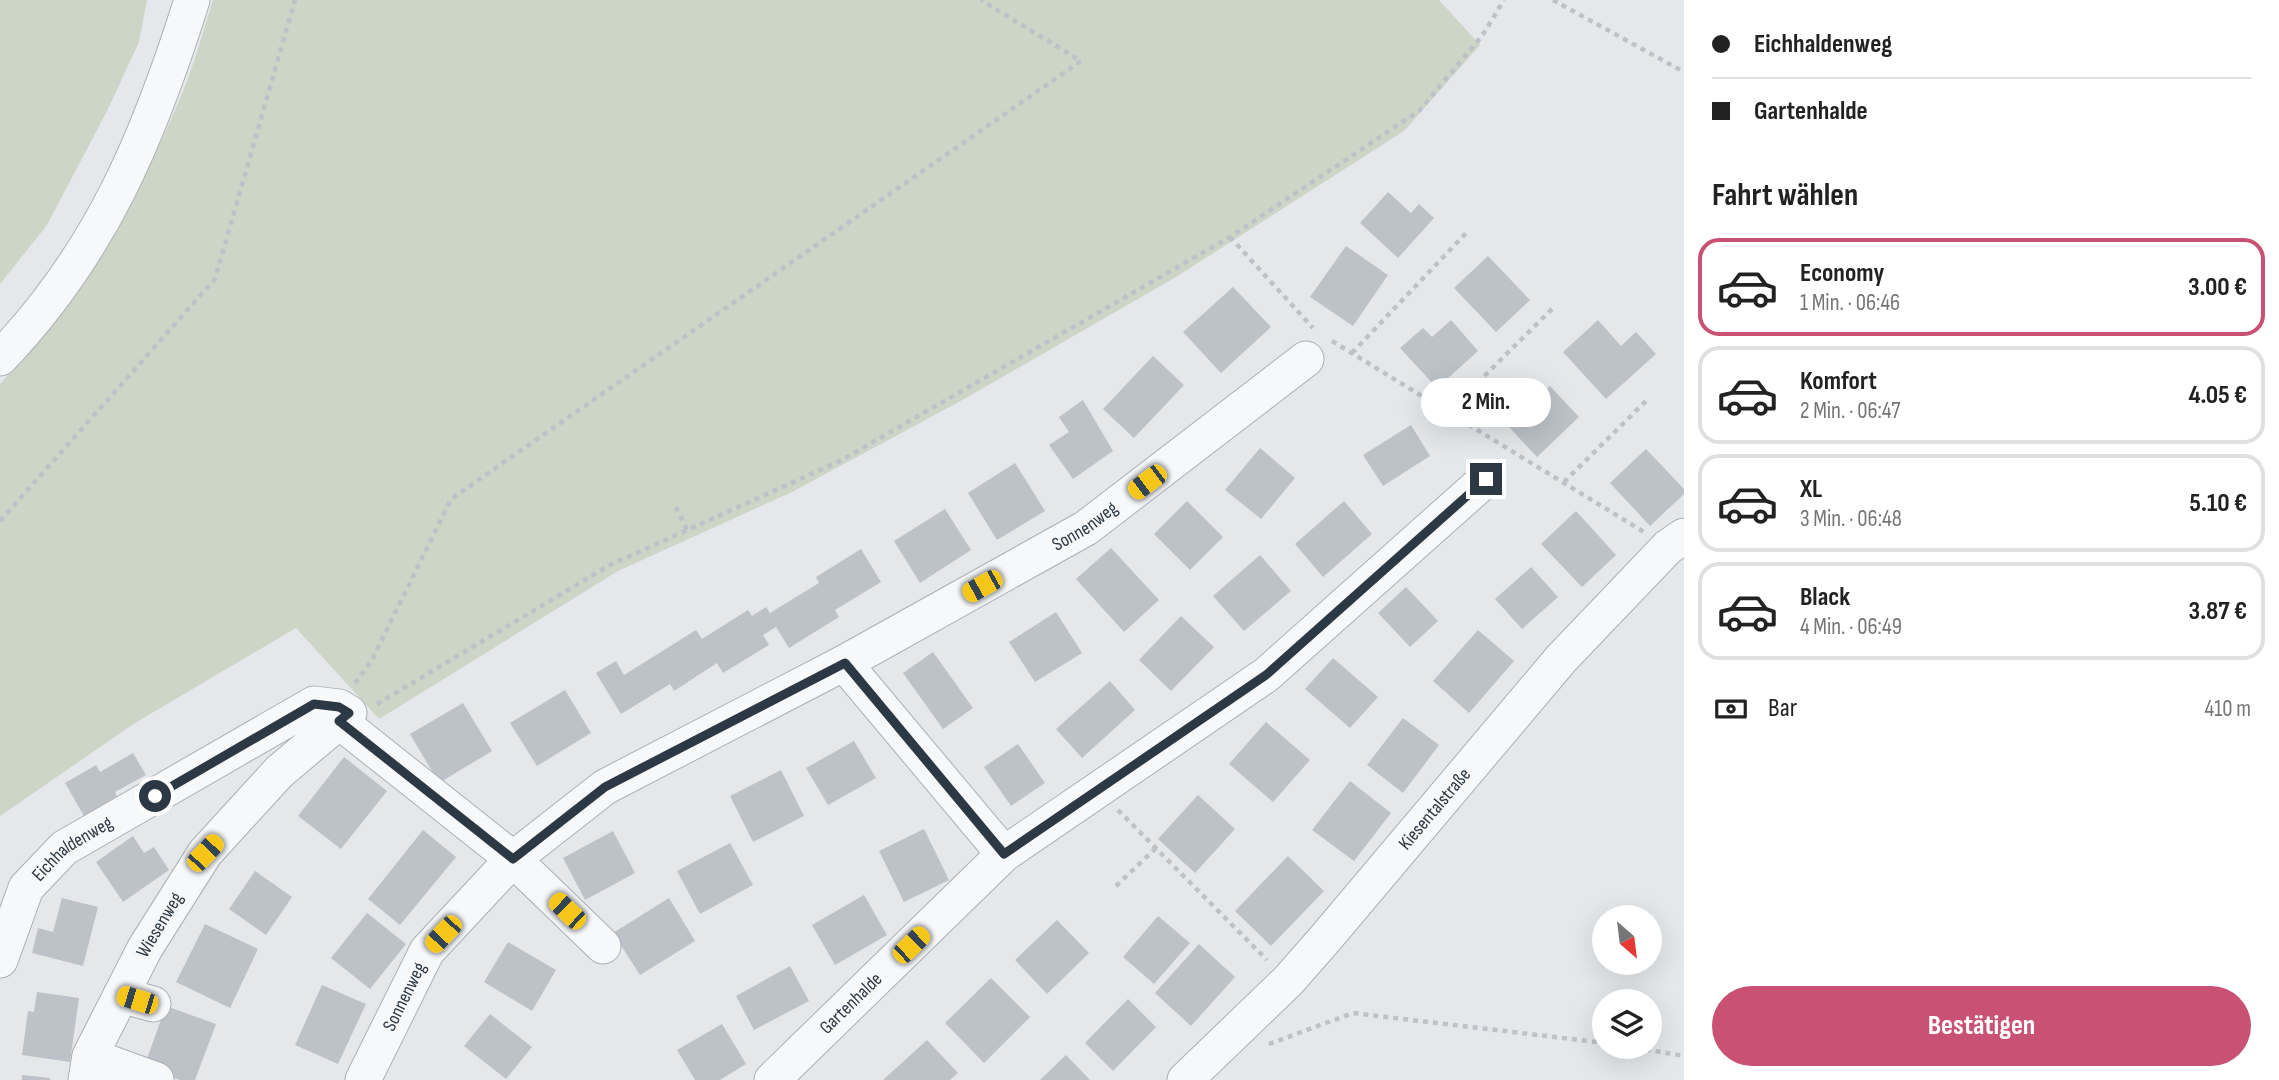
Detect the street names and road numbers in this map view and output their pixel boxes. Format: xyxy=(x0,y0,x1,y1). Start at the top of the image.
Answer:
street label: Sonnenweg xyxy=(1048,496,1123,556)
street label: Kiesentalstraße xyxy=(1394,763,1476,854)
street label: Eichhaldenweg xyxy=(27,811,117,886)
street label: Wiesenweg xyxy=(132,888,189,962)
street label: Sonnenweg xyxy=(378,958,431,1035)
street label: Gartenhalde xyxy=(815,968,887,1039)

